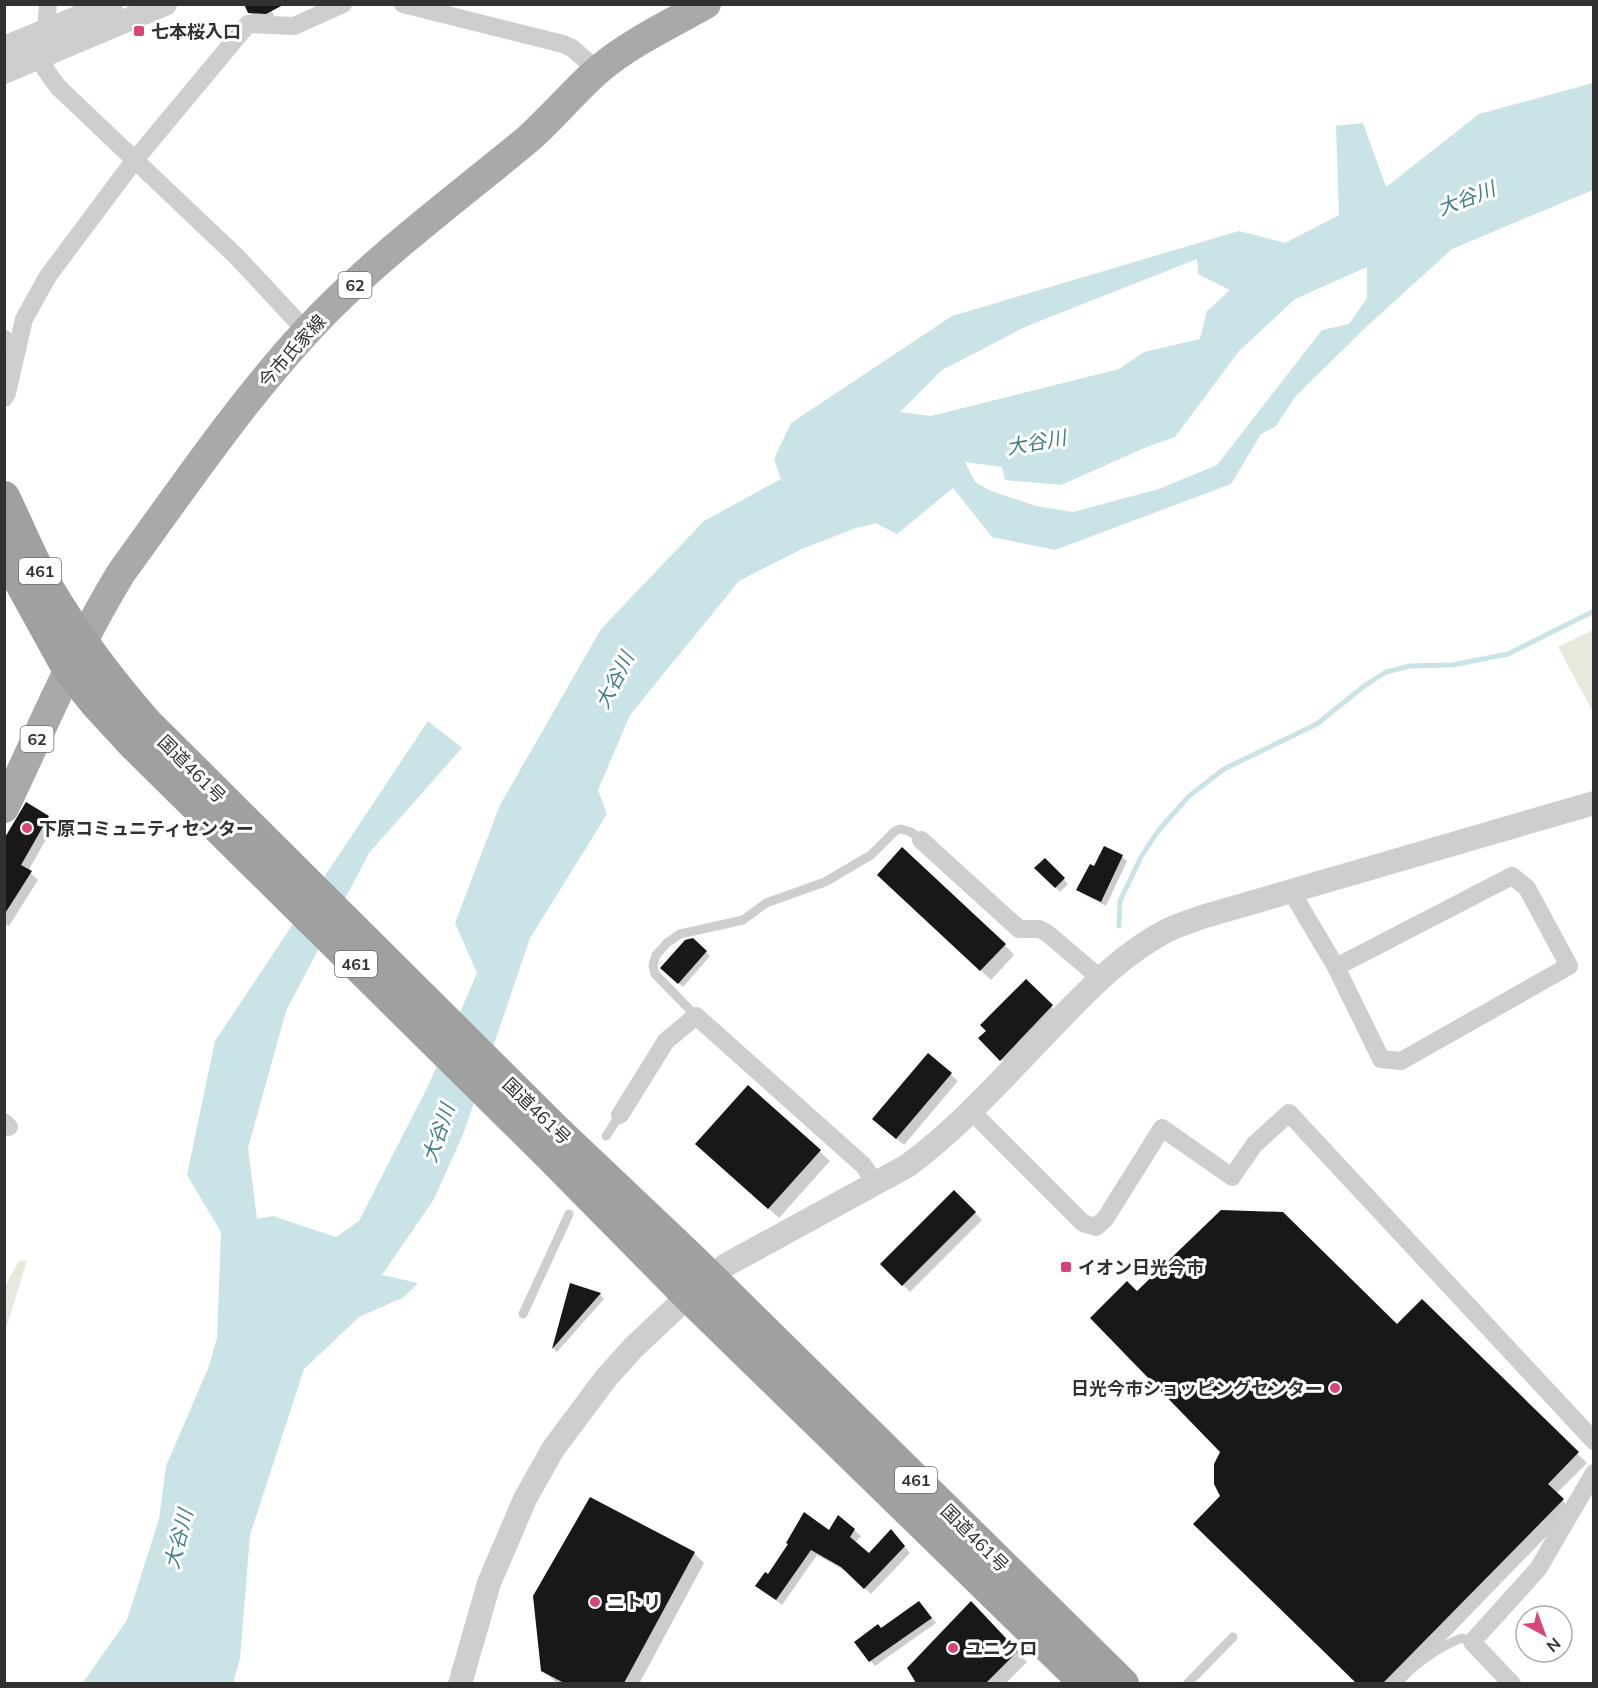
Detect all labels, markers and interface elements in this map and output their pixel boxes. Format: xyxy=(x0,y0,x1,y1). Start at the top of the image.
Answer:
place label: 七本桜入口 xyxy=(151,20,241,43)
marker: 七本桜入口 xyxy=(132,24,146,38)
water label: 大谷川 xyxy=(1434,175,1500,220)
road number: 62 xyxy=(338,272,372,298)
street label: 今市氏家線 xyxy=(253,310,331,392)
water label: 大谷川 xyxy=(1004,424,1070,460)
road number: 461 xyxy=(19,558,61,584)
water label: 大谷川 xyxy=(589,646,640,712)
road number: 62 xyxy=(20,726,54,752)
street label: 国道461号 xyxy=(153,730,231,808)
place label: 下原コミュニティセンター xyxy=(39,817,254,840)
marker: 下原コミュニティセンター xyxy=(20,821,34,835)
road number: 461 xyxy=(335,951,377,977)
street label: 国道461号 xyxy=(498,1073,576,1149)
water label: 大谷川 xyxy=(416,1099,460,1165)
place label: イオン日光今市 xyxy=(1078,1256,1204,1279)
marker: イオン日光今市 xyxy=(1059,1260,1073,1274)
place label: 日光今市ショッピングセンター xyxy=(1071,1377,1323,1400)
marker: 日光今市ショッピングセンター xyxy=(1328,1381,1342,1395)
road number: 461 xyxy=(895,1467,937,1493)
street label: 国道461号 xyxy=(936,1499,1014,1577)
water label: 大谷川 xyxy=(159,1505,198,1571)
place label: ニトリ xyxy=(607,1591,661,1614)
marker: ニトリ xyxy=(588,1595,602,1609)
north arrow xyxy=(1514,1604,1574,1664)
text: N xyxy=(1543,1634,1565,1657)
place label: ユニクロ xyxy=(965,1637,1037,1660)
marker: ユニクロ xyxy=(946,1641,960,1655)

